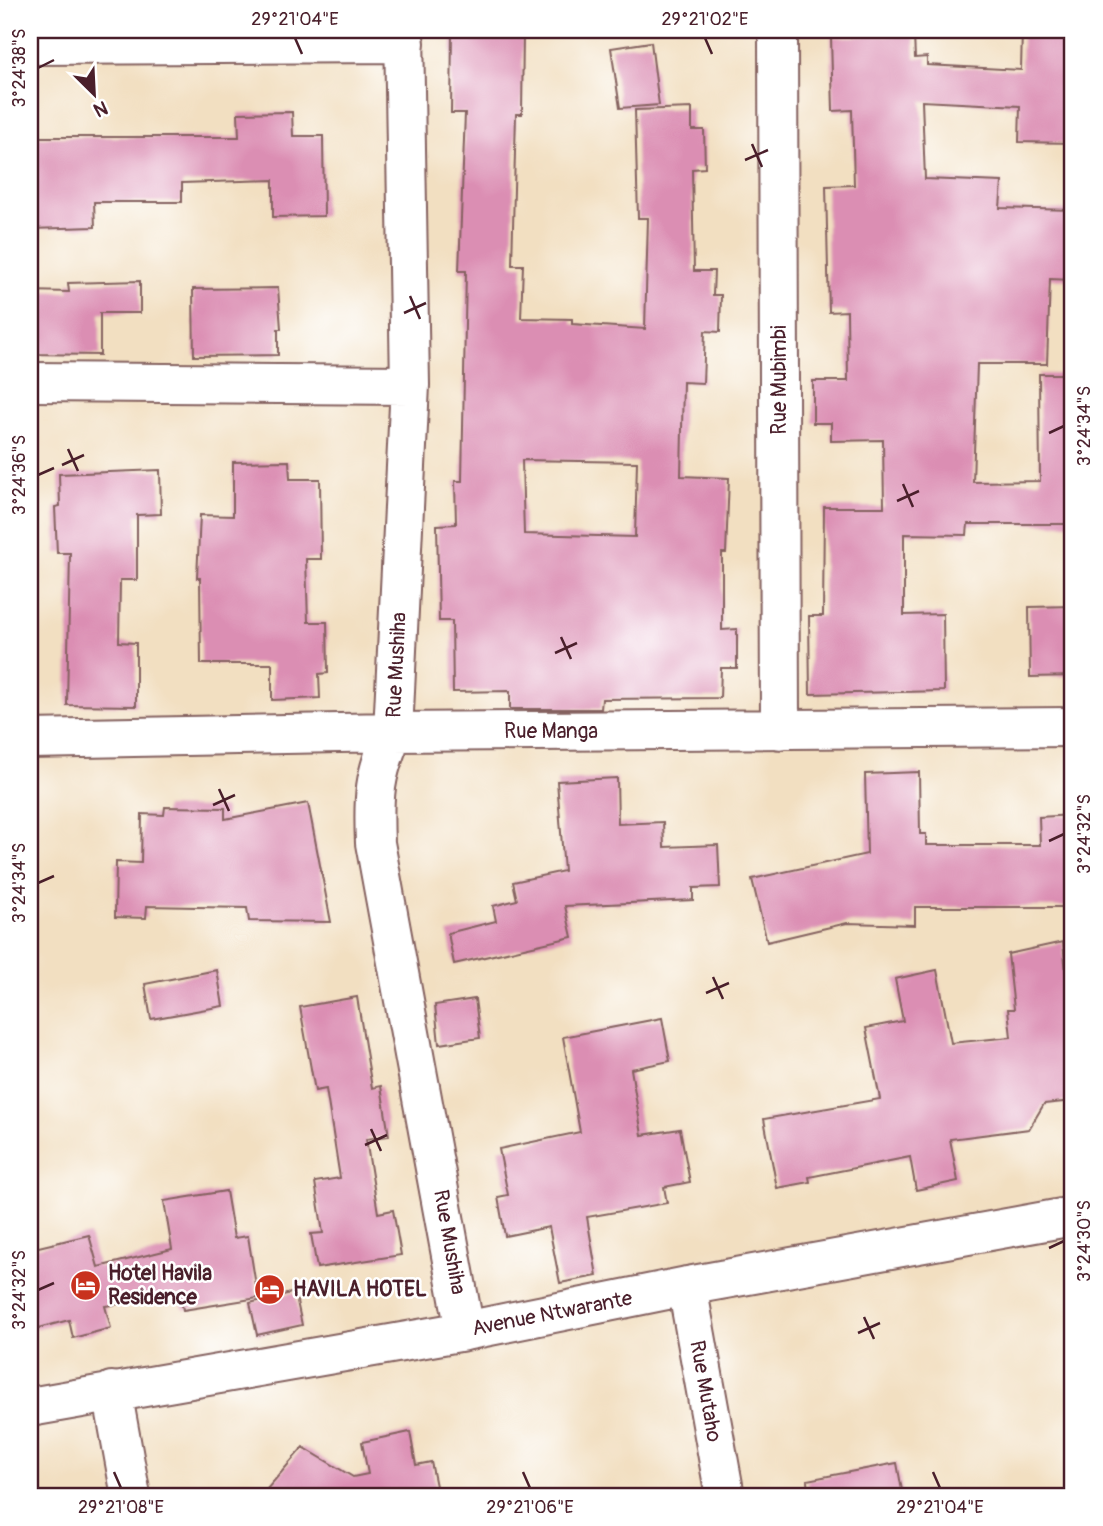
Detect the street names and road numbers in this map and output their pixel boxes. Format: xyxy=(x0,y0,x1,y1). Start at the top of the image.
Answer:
street label: Rue Mubimbi xyxy=(766,325,793,435)
street label: Rue Mushiha xyxy=(380,611,413,719)
street label: Rue Manga xyxy=(504,718,598,745)
street label: Rue Mushiha xyxy=(427,1187,472,1297)
street label: Avenue Ntwarante xyxy=(470,1285,635,1342)
street label: Rue Mutaho xyxy=(683,1338,728,1444)

